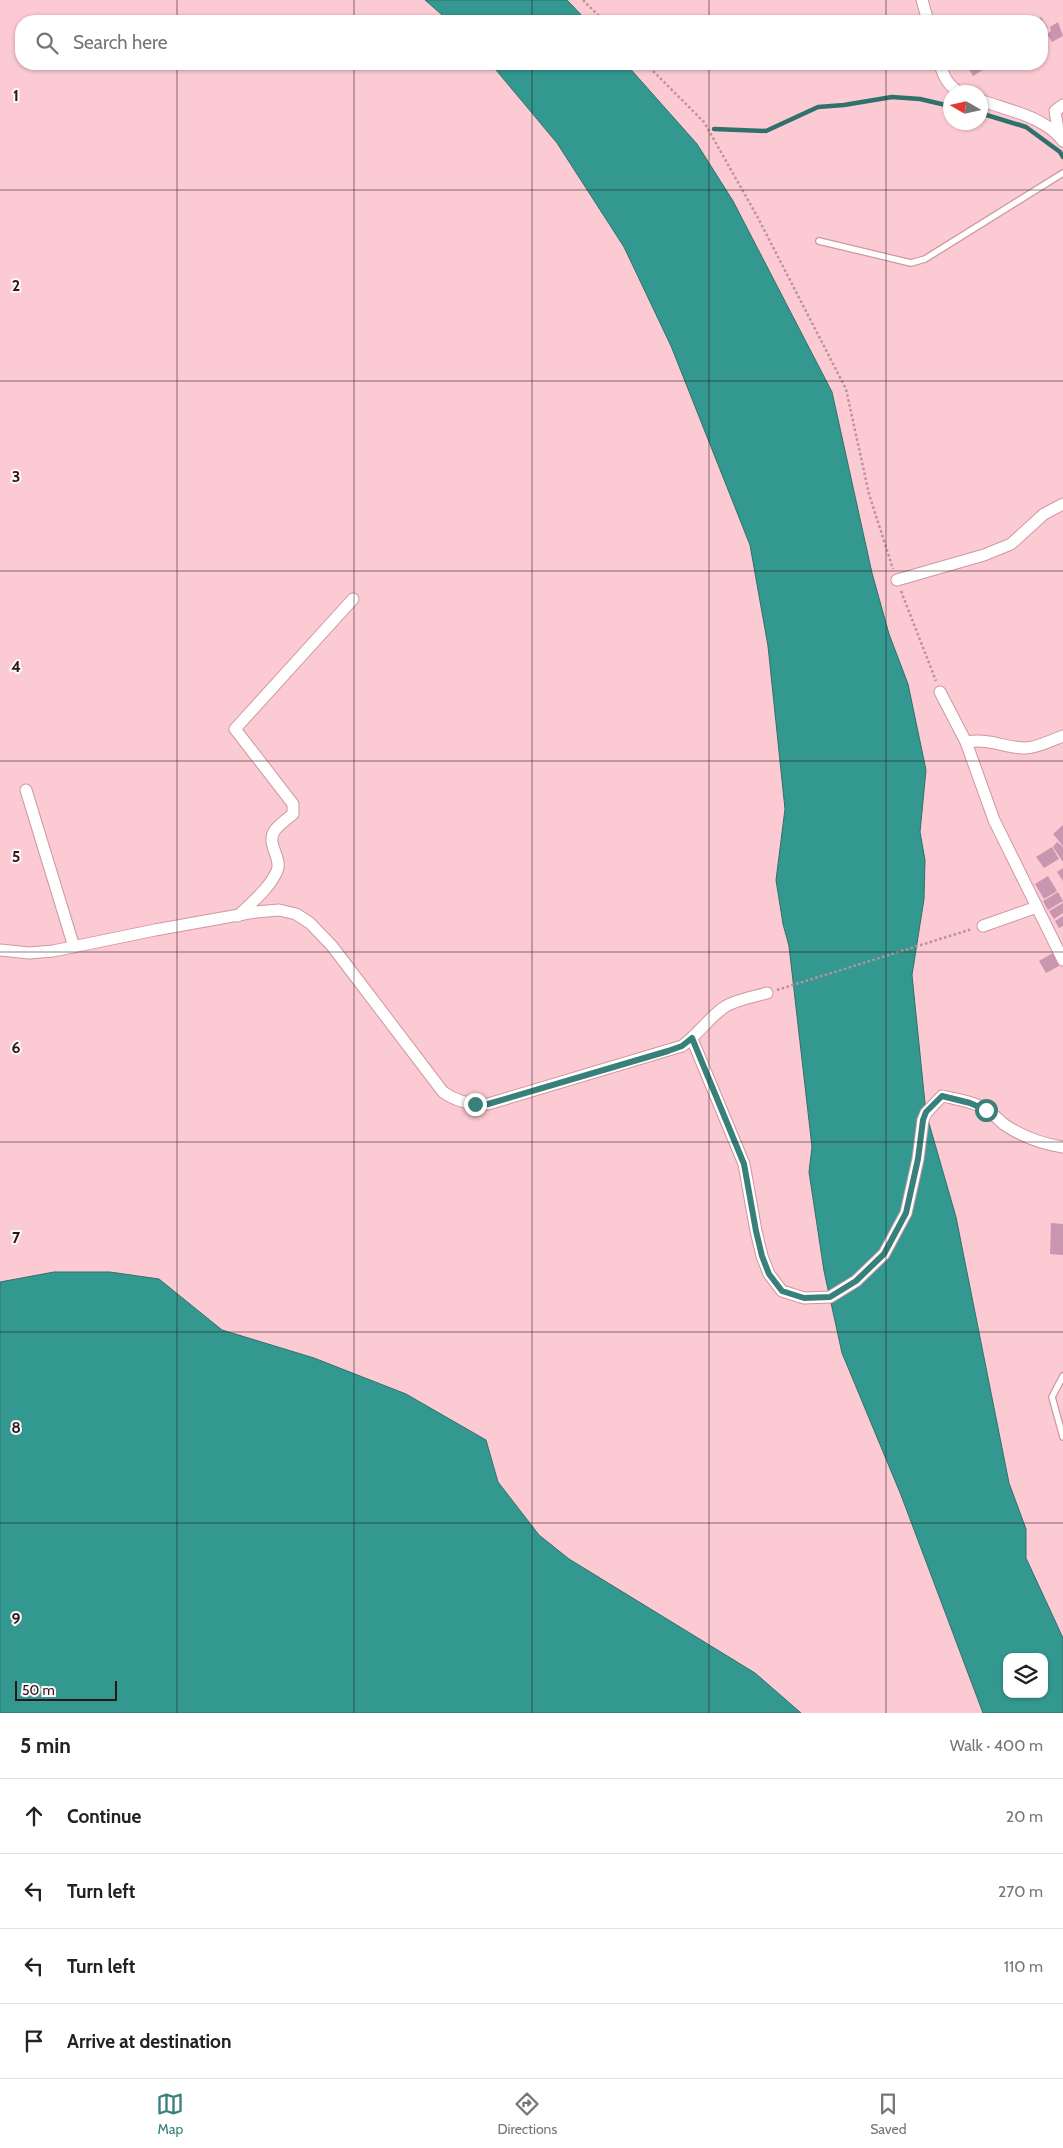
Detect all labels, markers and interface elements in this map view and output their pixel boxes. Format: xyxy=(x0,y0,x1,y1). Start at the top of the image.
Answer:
search box xyxy=(15,15,1048,70)
icon: search xyxy=(33,29,61,57)
text: Search here xyxy=(73,31,167,54)
north arrow xyxy=(943,85,988,130)
text: 1 xyxy=(13,86,19,105)
text: 2 xyxy=(12,276,20,295)
text: 3 xyxy=(12,467,20,486)
text: 4 xyxy=(11,657,21,676)
text: 5 xyxy=(12,847,20,866)
text: 6 xyxy=(12,1038,21,1057)
route end xyxy=(464,1093,487,1116)
route start xyxy=(975,1099,998,1122)
text: 7 xyxy=(12,1228,21,1247)
text: 8 xyxy=(11,1418,21,1437)
text: 9 xyxy=(12,1609,21,1628)
map controls xyxy=(1003,1653,1048,1698)
button: layers xyxy=(1003,1653,1048,1698)
scale bar xyxy=(15,1678,118,1701)
text: 50 m xyxy=(22,1681,55,1699)
text: 5 min xyxy=(20,1733,71,1758)
text: Walk · 400 m xyxy=(950,1736,1043,1755)
icon: ahead xyxy=(20,1802,48,1830)
text: Continue xyxy=(67,1805,141,1828)
text: 20 m xyxy=(1006,1807,1043,1826)
icon: left xyxy=(20,1877,48,1905)
text: Turn left xyxy=(67,1880,135,1903)
text: 270 m xyxy=(998,1882,1043,1901)
icon: left xyxy=(20,1952,48,1980)
text: Turn left xyxy=(67,1955,135,1978)
text: 110 m xyxy=(1004,1957,1043,1976)
icon: arrive xyxy=(20,2027,48,2055)
text: Arrive at destination xyxy=(67,2030,231,2053)
tab: Map xyxy=(156,2090,184,2138)
tab: Directions xyxy=(497,2090,557,2138)
tab: Saved xyxy=(870,2090,907,2138)

